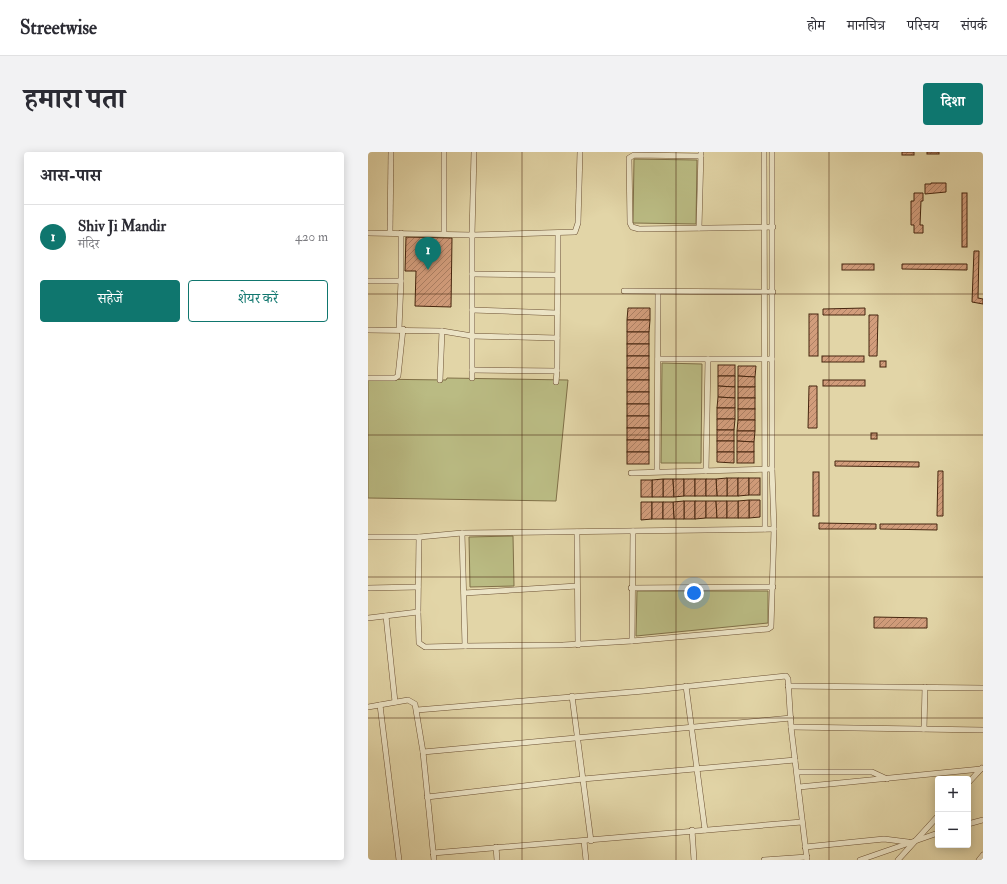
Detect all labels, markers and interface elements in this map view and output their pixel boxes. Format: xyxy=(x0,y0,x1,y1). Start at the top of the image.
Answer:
text: Streetwise xyxy=(20,16,97,40)
text: होम xyxy=(807,17,825,34)
text: मानचित्र xyxy=(847,17,885,34)
text: परिचय xyxy=(907,17,939,34)
text: संपर्क xyxy=(961,17,987,34)
text: हमारा पता xyxy=(24,82,125,117)
button: दिशा xyxy=(923,83,983,125)
text: आस-पास xyxy=(40,165,101,186)
text: Shiv Ji Mandir xyxy=(78,217,166,236)
text: 1 xyxy=(51,229,55,245)
text: 420 m xyxy=(295,229,328,245)
text: मंदिर xyxy=(78,236,99,252)
pin: 1 xyxy=(415,237,441,270)
button: सहेजें xyxy=(40,280,180,322)
button: शेयर करें xyxy=(188,280,328,322)
your location xyxy=(684,583,704,603)
map controls xyxy=(935,776,971,848)
button: + xyxy=(935,776,971,812)
button: − xyxy=(935,812,971,848)

